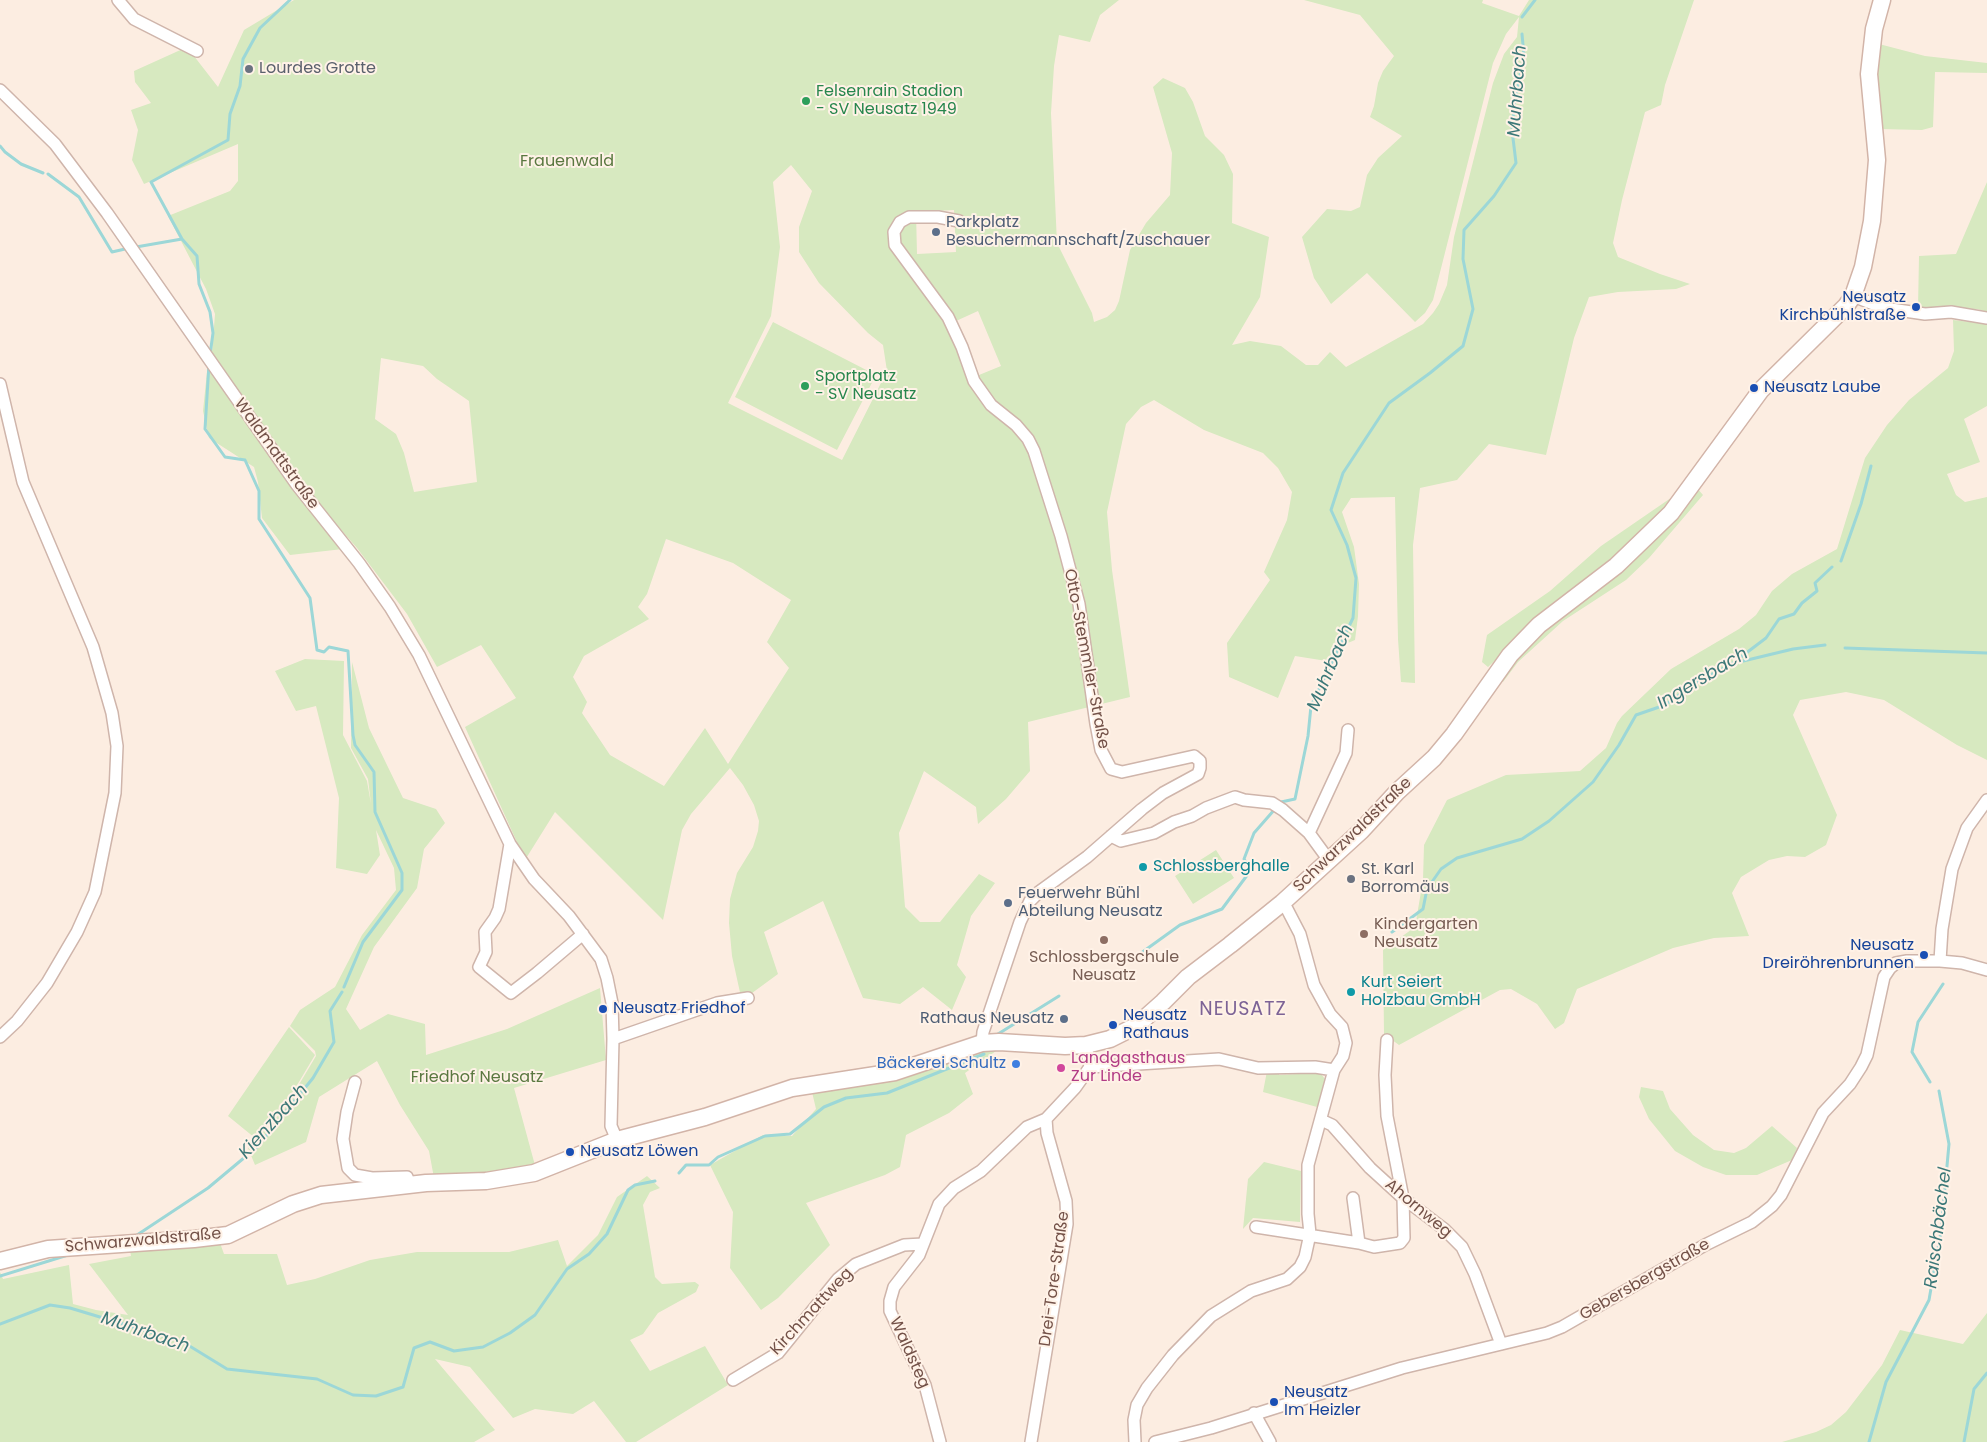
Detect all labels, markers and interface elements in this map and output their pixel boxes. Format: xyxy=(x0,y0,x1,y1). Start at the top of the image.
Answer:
water label: Muhrbach xyxy=(1504,44,1532,138)
place label: Lourdes Grotte xyxy=(259,59,376,79)
marker: Lourdes Grotte xyxy=(243,63,255,75)
place label: Felsenrain Stadion - SV Neusatz 1949 xyxy=(816,82,963,120)
marker: Felsenrain Stadion - SV Neusatz 1949 xyxy=(800,95,812,107)
park label: Frauenwald xyxy=(520,152,614,172)
place label: Parkplatz Besuchermannschaft/Zuschauer xyxy=(946,213,1210,251)
marker: Parkplatz Besuchermannschaft/Zuschauer xyxy=(930,226,942,238)
place label: Neusatz Kirchbühlstraße xyxy=(1780,288,1906,326)
marker: Neusatz Kirchbühlstraße xyxy=(1910,301,1922,313)
place label: Sportplatz - SV Neusatz xyxy=(815,367,916,405)
place label: Neusatz Laube xyxy=(1764,378,1881,398)
marker: Sportplatz - SV Neusatz xyxy=(799,380,811,392)
marker: Neusatz Laube xyxy=(1748,382,1760,394)
street label: Waldmattstraße xyxy=(229,395,323,513)
street label: Otto-Stemmler-Straße xyxy=(1059,567,1113,751)
water label: Muhrbach xyxy=(1303,621,1359,715)
water label: Ingersbach xyxy=(1654,643,1752,715)
street label: Schwarzwaldstraße xyxy=(1290,774,1416,896)
place label: Schlossberghalle xyxy=(1153,857,1290,877)
place label: St. Karl Borromäus xyxy=(1361,860,1449,898)
marker: Schlossberghalle xyxy=(1137,861,1149,873)
marker: St. Karl Borromäus xyxy=(1345,873,1357,885)
place label: Feuerwehr Bühl Abteilung Neusatz xyxy=(1018,884,1162,922)
marker: Feuerwehr Bühl Abteilung Neusatz xyxy=(1002,897,1014,909)
place label: Kindergarten Neusatz xyxy=(1374,915,1478,953)
marker: Kindergarten Neusatz xyxy=(1358,928,1370,940)
marker: Schlossbergschule Neusatz xyxy=(1098,934,1110,946)
place label: Neusatz Dreiröhrenbrunnen xyxy=(1763,936,1914,974)
place label: Schlossbergschule Neusatz xyxy=(1029,948,1179,986)
marker: Neusatz Dreiröhrenbrunnen xyxy=(1918,949,1930,961)
place label: Kurt Seiert Holzbau GmbH xyxy=(1361,973,1480,1011)
marker: Kurt Seiert Holzbau GmbH xyxy=(1345,986,1357,998)
place label: Neusatz Friedhof xyxy=(613,999,745,1019)
district label: NEUSATZ xyxy=(1198,999,1288,1021)
marker: Neusatz Friedhof xyxy=(597,1003,609,1015)
place label: Neusatz Rathaus xyxy=(1123,1006,1189,1044)
place label: Rathaus Neusatz xyxy=(920,1009,1054,1029)
marker: Rathaus Neusatz xyxy=(1058,1013,1070,1025)
marker: Neusatz Rathaus xyxy=(1107,1019,1119,1031)
place label: Landgasthaus Zur Linde xyxy=(1071,1049,1185,1087)
place label: Bäckerei Schultz xyxy=(877,1054,1006,1074)
marker: Bäckerei Schultz xyxy=(1010,1058,1022,1070)
marker: Landgasthaus Zur Linde xyxy=(1055,1062,1067,1074)
park label: Friedhof Neusatz xyxy=(411,1068,543,1088)
water label: Kienzbach xyxy=(235,1080,313,1164)
place label: Neusatz Löwen xyxy=(580,1142,698,1162)
marker: Neusatz Löwen xyxy=(564,1146,576,1158)
water label: Raischbächel xyxy=(1921,1166,1957,1290)
street label: Ahornweg xyxy=(1381,1176,1455,1242)
street label: Drei-Tore-Straße xyxy=(1036,1210,1074,1348)
street label: Schwarzwaldstraße xyxy=(64,1225,222,1257)
street label: Gebersbergstraße xyxy=(1577,1235,1713,1325)
street label: Kirchmattweg xyxy=(767,1264,857,1360)
water label: Muhrbach xyxy=(98,1308,192,1358)
street label: Waldsteg xyxy=(885,1314,933,1392)
place label: Neusatz Im Heizler xyxy=(1284,1383,1361,1421)
marker: Neusatz Im Heizler xyxy=(1268,1396,1280,1408)

